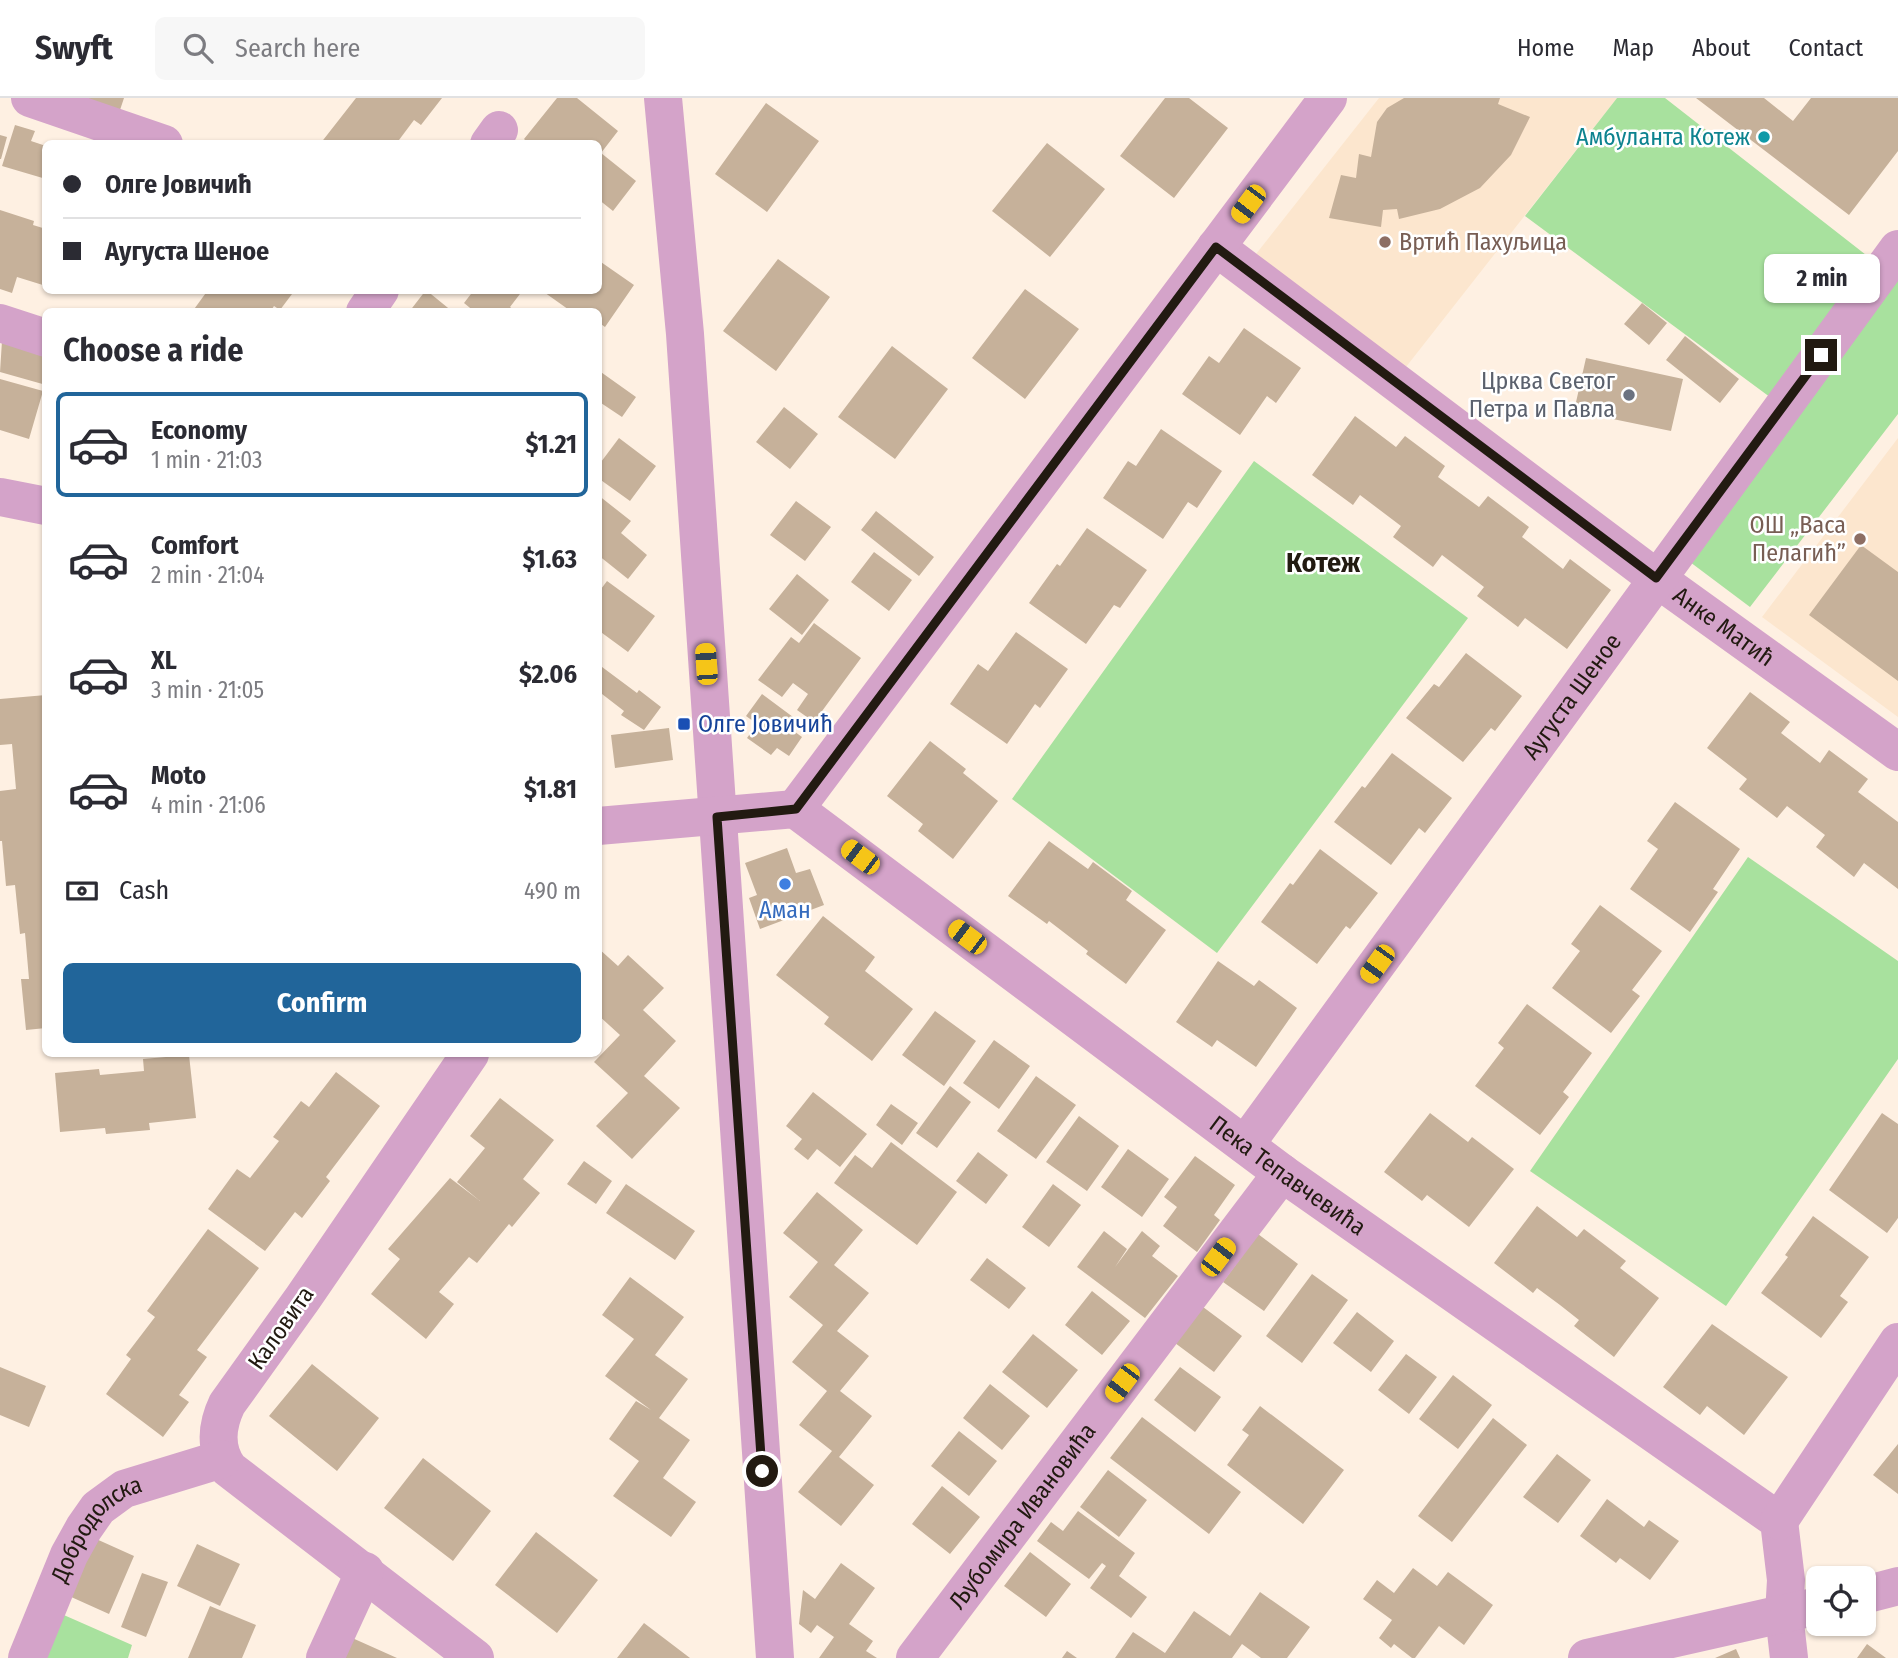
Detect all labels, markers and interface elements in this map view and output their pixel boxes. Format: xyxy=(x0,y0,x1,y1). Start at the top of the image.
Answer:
search box xyxy=(155,17,645,80)
text: Swyft xyxy=(35,28,113,68)
icon: search xyxy=(179,29,217,67)
text: Search here xyxy=(235,33,360,64)
text: Home xyxy=(1517,34,1574,62)
text: Map xyxy=(1612,34,1654,62)
text: About xyxy=(1692,34,1750,62)
text: Contact xyxy=(1788,34,1863,62)
place label: Амбуланта Котеж xyxy=(1576,123,1751,151)
marker: Амбуланта Котеж xyxy=(1756,129,1772,145)
text: Олге Јовичић xyxy=(105,169,252,200)
car xyxy=(1227,181,1270,227)
place label: Вртић Пахуљица xyxy=(1399,228,1567,256)
marker: Вртић Пахуљица xyxy=(1377,234,1393,250)
text: Аугуста Шеное xyxy=(105,236,269,267)
callout: 2 min xyxy=(1763,254,1879,302)
text: 2 min xyxy=(1797,264,1848,292)
text: Choose a ride xyxy=(63,331,244,369)
route end xyxy=(1805,339,1837,371)
place label: Црква Светог Петра и Павла xyxy=(1469,367,1616,423)
marker: Црква Светог Петра и Павла xyxy=(1621,387,1637,403)
icon: car xyxy=(67,413,130,476)
text: Economy xyxy=(151,415,247,446)
text: $1.21 xyxy=(525,429,577,460)
text: 1 min · 21:03 xyxy=(151,446,262,474)
place label: ОШ „Васа Пелагић” xyxy=(1750,511,1846,567)
icon: car xyxy=(67,528,130,591)
text: Comfort xyxy=(151,530,239,561)
marker: ОШ „Васа Пелагић” xyxy=(1852,531,1868,547)
text: $1.63 xyxy=(523,544,577,575)
district label: Котеж xyxy=(1286,546,1361,579)
text: 2 min · 21:04 xyxy=(151,561,264,589)
street label: Анке Матић xyxy=(1668,581,1780,672)
street label: Аугуста Шеное xyxy=(1517,628,1627,765)
car xyxy=(695,642,718,686)
icon: car xyxy=(67,643,130,706)
text: XL xyxy=(151,645,177,676)
text: $2.06 xyxy=(519,659,577,690)
text: 3 min · 21:05 xyxy=(151,676,264,704)
place label: Олге Јовичић xyxy=(698,710,833,738)
marker: Олге Јовичић xyxy=(676,716,692,732)
icon: car xyxy=(67,758,130,821)
text: Moto xyxy=(151,760,206,791)
text: $1.81 xyxy=(524,774,577,805)
text: 4 min · 21:06 xyxy=(151,791,266,819)
car xyxy=(837,836,884,878)
icon: cash xyxy=(63,872,101,910)
text: Cash xyxy=(119,875,169,906)
marker: Аман xyxy=(777,876,793,892)
text: 490 m xyxy=(524,877,581,905)
place label: Аман xyxy=(759,896,811,924)
car xyxy=(944,916,991,958)
car xyxy=(1357,941,1398,987)
button: Confirm xyxy=(63,963,581,1043)
street label: Пека Тепавчевића xyxy=(1204,1110,1371,1241)
car xyxy=(1197,1234,1240,1280)
street label: Каловита xyxy=(242,1281,320,1375)
car xyxy=(1101,1360,1144,1406)
street label: Љубомира Ивановића xyxy=(943,1418,1102,1615)
route start xyxy=(746,1455,778,1487)
street label: Добродолска xyxy=(45,1470,145,1587)
map controls xyxy=(1806,1566,1876,1636)
button: locate xyxy=(1806,1566,1876,1636)

